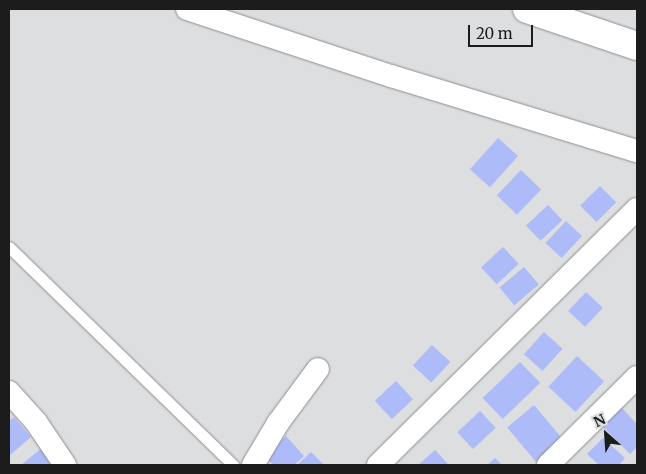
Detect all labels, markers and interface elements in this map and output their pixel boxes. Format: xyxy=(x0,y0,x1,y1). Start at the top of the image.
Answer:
scale bar xyxy=(471,15,536,47)
text: 20 m xyxy=(476,24,513,43)
north arrow xyxy=(581,409,631,459)
text: N xyxy=(591,410,608,431)

